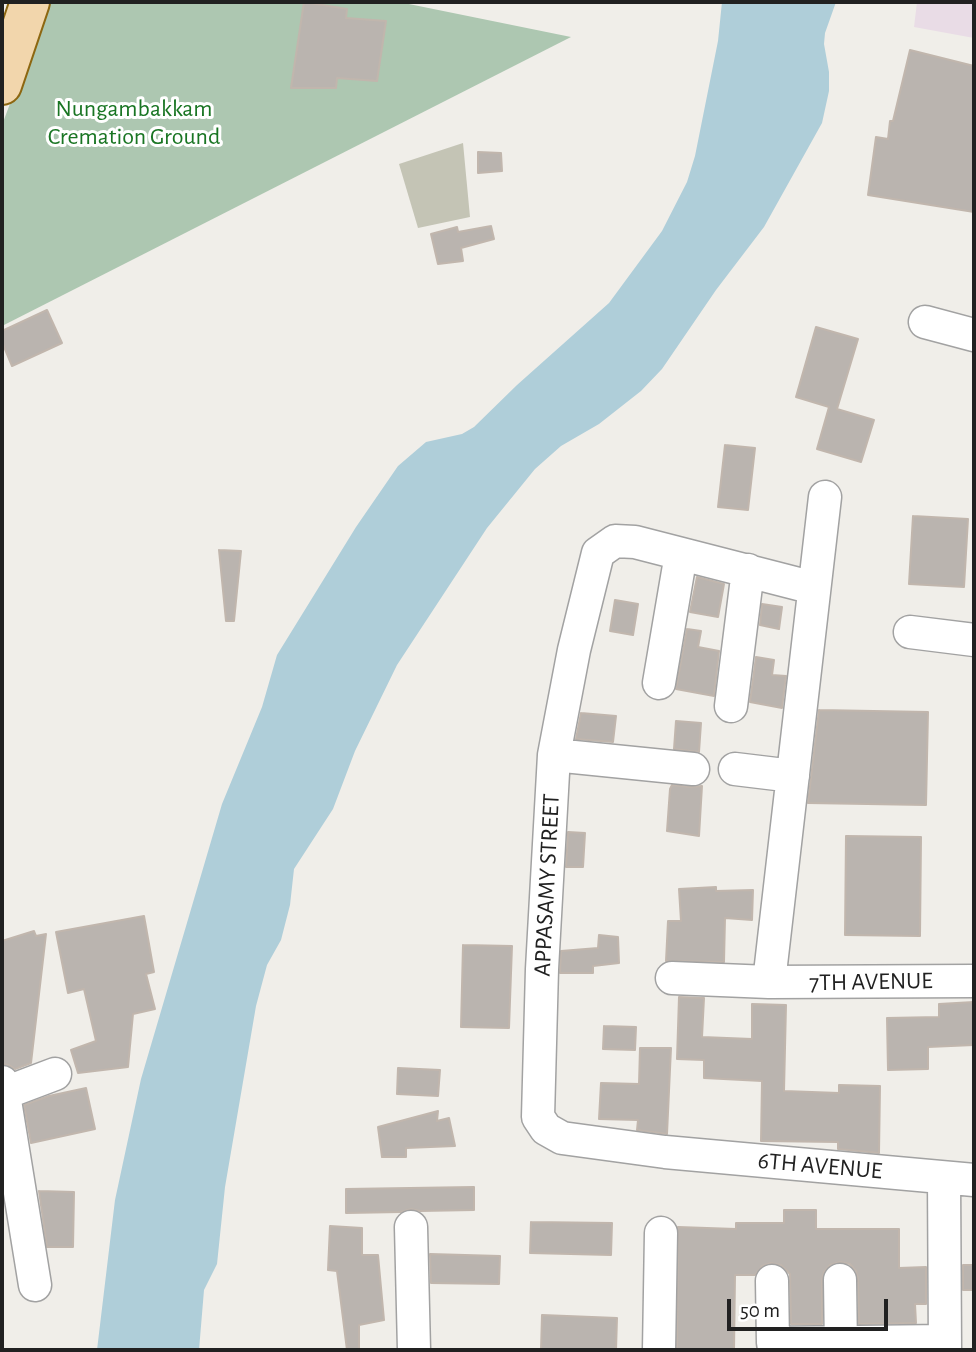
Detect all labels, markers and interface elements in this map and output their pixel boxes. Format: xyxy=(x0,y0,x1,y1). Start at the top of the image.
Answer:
park label: Nungambakkam Cremation Ground xyxy=(48,95,220,151)
street label: APPASAMY STREET xyxy=(528,793,566,977)
street label: 7TH AVENUE xyxy=(809,967,933,997)
street label: 6TH AVENUE xyxy=(757,1146,883,1186)
scale bar xyxy=(731,1286,892,1330)
text: 50 m xyxy=(740,1300,780,1321)

